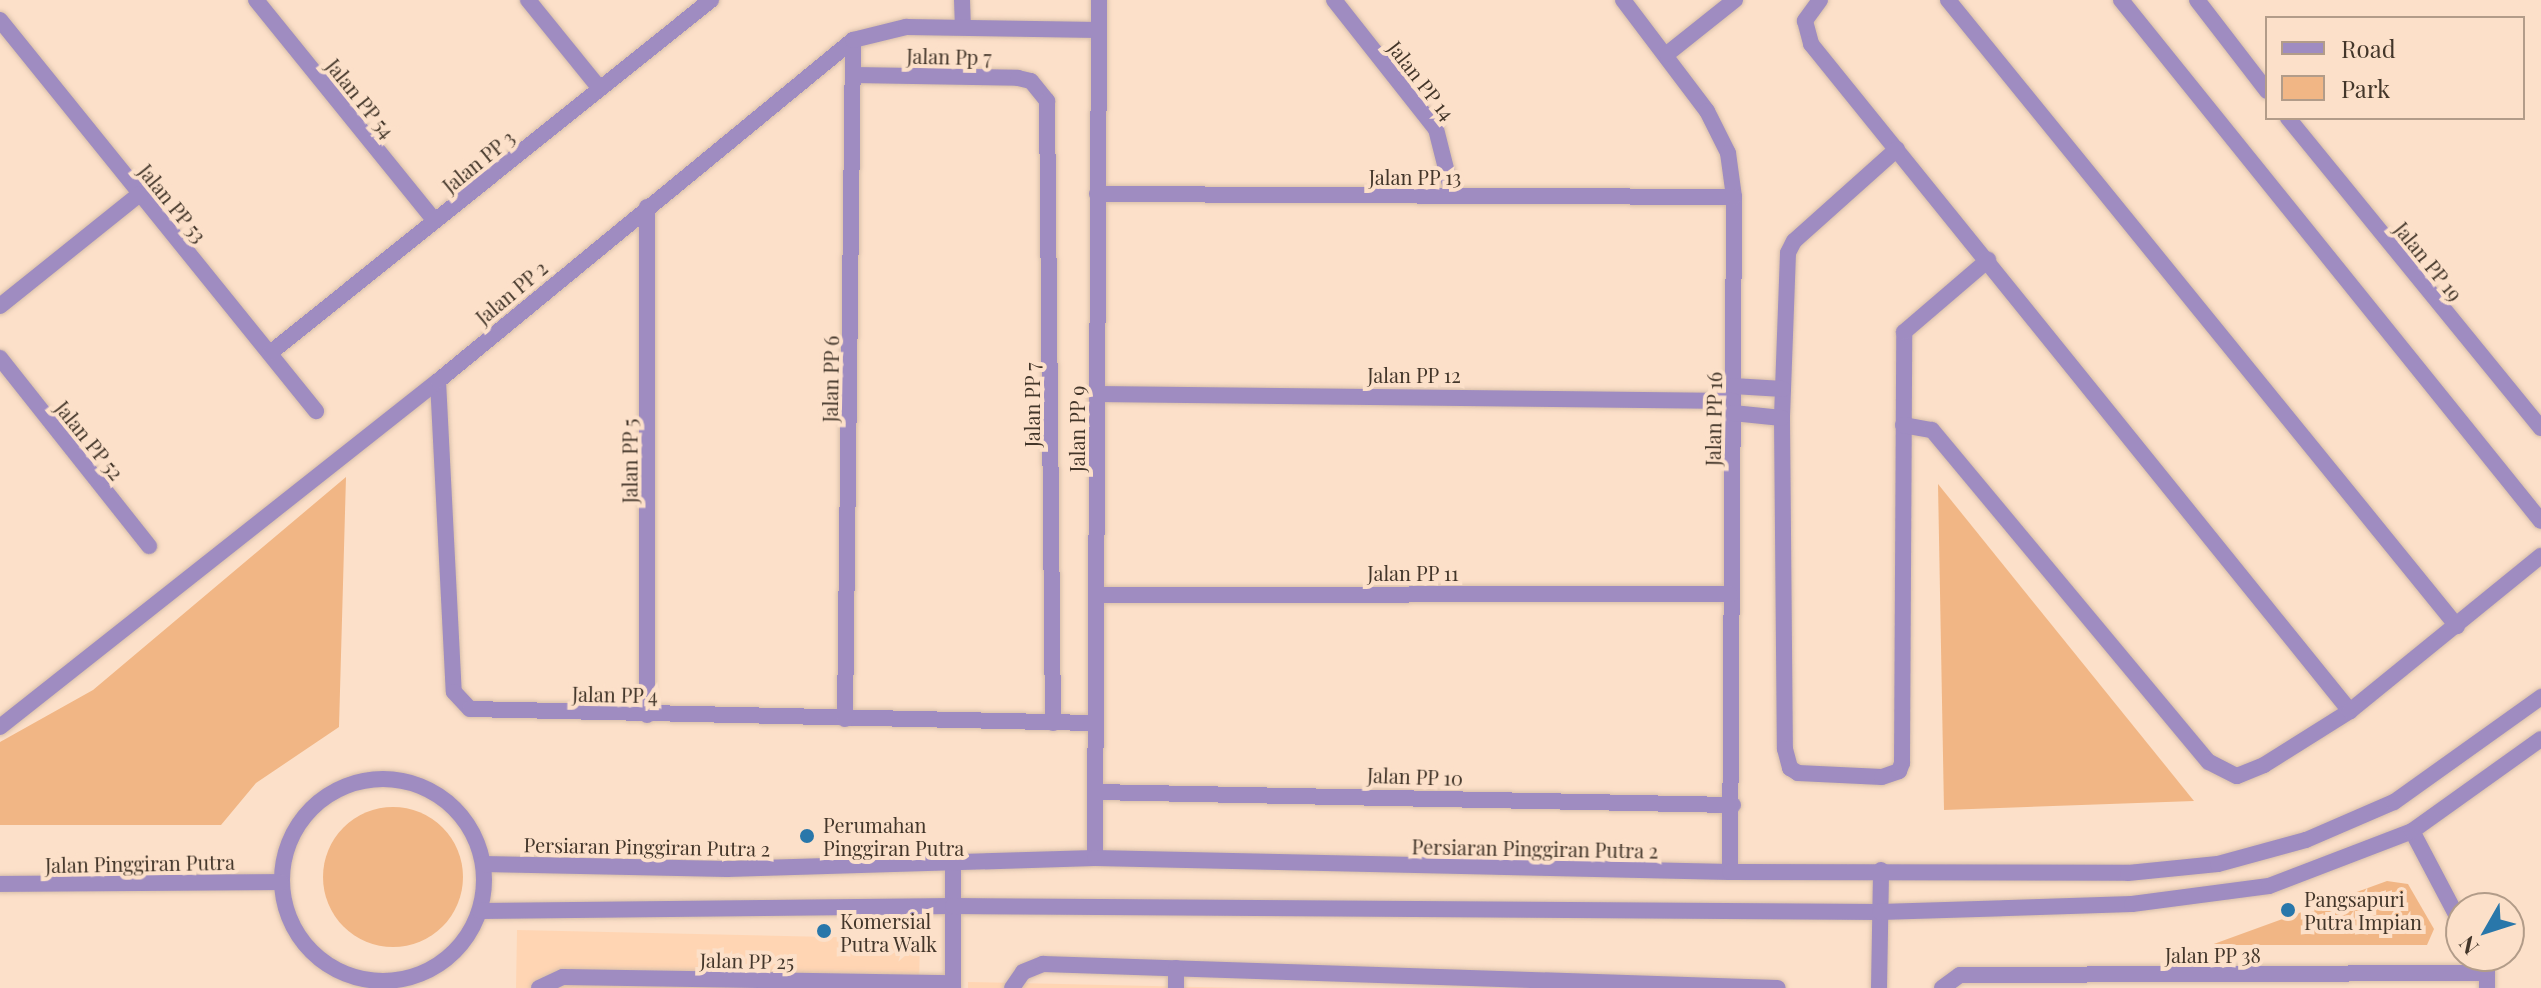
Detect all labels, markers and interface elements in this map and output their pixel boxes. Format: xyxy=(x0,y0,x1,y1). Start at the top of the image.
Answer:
legend xyxy=(2265,16,2525,120)
text: Road xyxy=(2341,32,2396,64)
street label: Jalan PP 14 xyxy=(1384,35,1460,125)
street label: Jalan Pp 7 xyxy=(906,43,992,69)
street label: Jalan PP 54 xyxy=(322,53,400,143)
text: Park xyxy=(2341,72,2390,104)
street label: Jalan PP 3 xyxy=(437,125,519,197)
street label: Jalan PP 53 xyxy=(134,159,212,247)
street label: Jalan PP 13 xyxy=(1368,164,1462,188)
street label: Jalan PP 19 xyxy=(2390,217,2468,305)
street label: Jalan PP 2 xyxy=(470,255,552,329)
street label: Jalan PP 6 xyxy=(817,335,843,423)
street label: Jalan PP 7 xyxy=(1019,362,1043,448)
street label: Jalan PP 12 xyxy=(1367,362,1461,386)
street label: Jalan PP 16 xyxy=(1700,371,1726,467)
street label: Jalan PP 9 xyxy=(1064,385,1088,473)
street label: Jalan PP 52 xyxy=(51,396,129,484)
street label: Jalan PP 5 xyxy=(617,418,641,504)
street label: Jalan PP 11 xyxy=(1367,560,1459,584)
street label: Jalan PP 4 xyxy=(571,681,659,707)
street label: Jalan PP 10 xyxy=(1366,762,1464,790)
place label: Perumahan Pinggiran Putra xyxy=(823,812,964,859)
marker: Perumahan Pinggiran Putra xyxy=(798,827,816,845)
street label: Persiaran Pinggiran Putra 2 xyxy=(523,832,771,860)
street label: Persiaran Pinggiran Putra 2 xyxy=(1411,834,1659,862)
street label: Jalan Pinggiran Putra xyxy=(45,849,235,877)
place label: Pangsapuri Putra Impian xyxy=(2304,886,2422,933)
north arrow xyxy=(2445,892,2525,972)
marker: Pangsapuri Putra Impian xyxy=(2279,901,2297,919)
place label: Komersial Putra Walk xyxy=(840,908,938,955)
marker: Komersial Putra Walk xyxy=(815,922,833,940)
text: N xyxy=(2451,930,2485,961)
street label: Jalan PP 38 xyxy=(2165,942,2261,966)
street label: Jalan PP 25 xyxy=(699,947,795,973)

